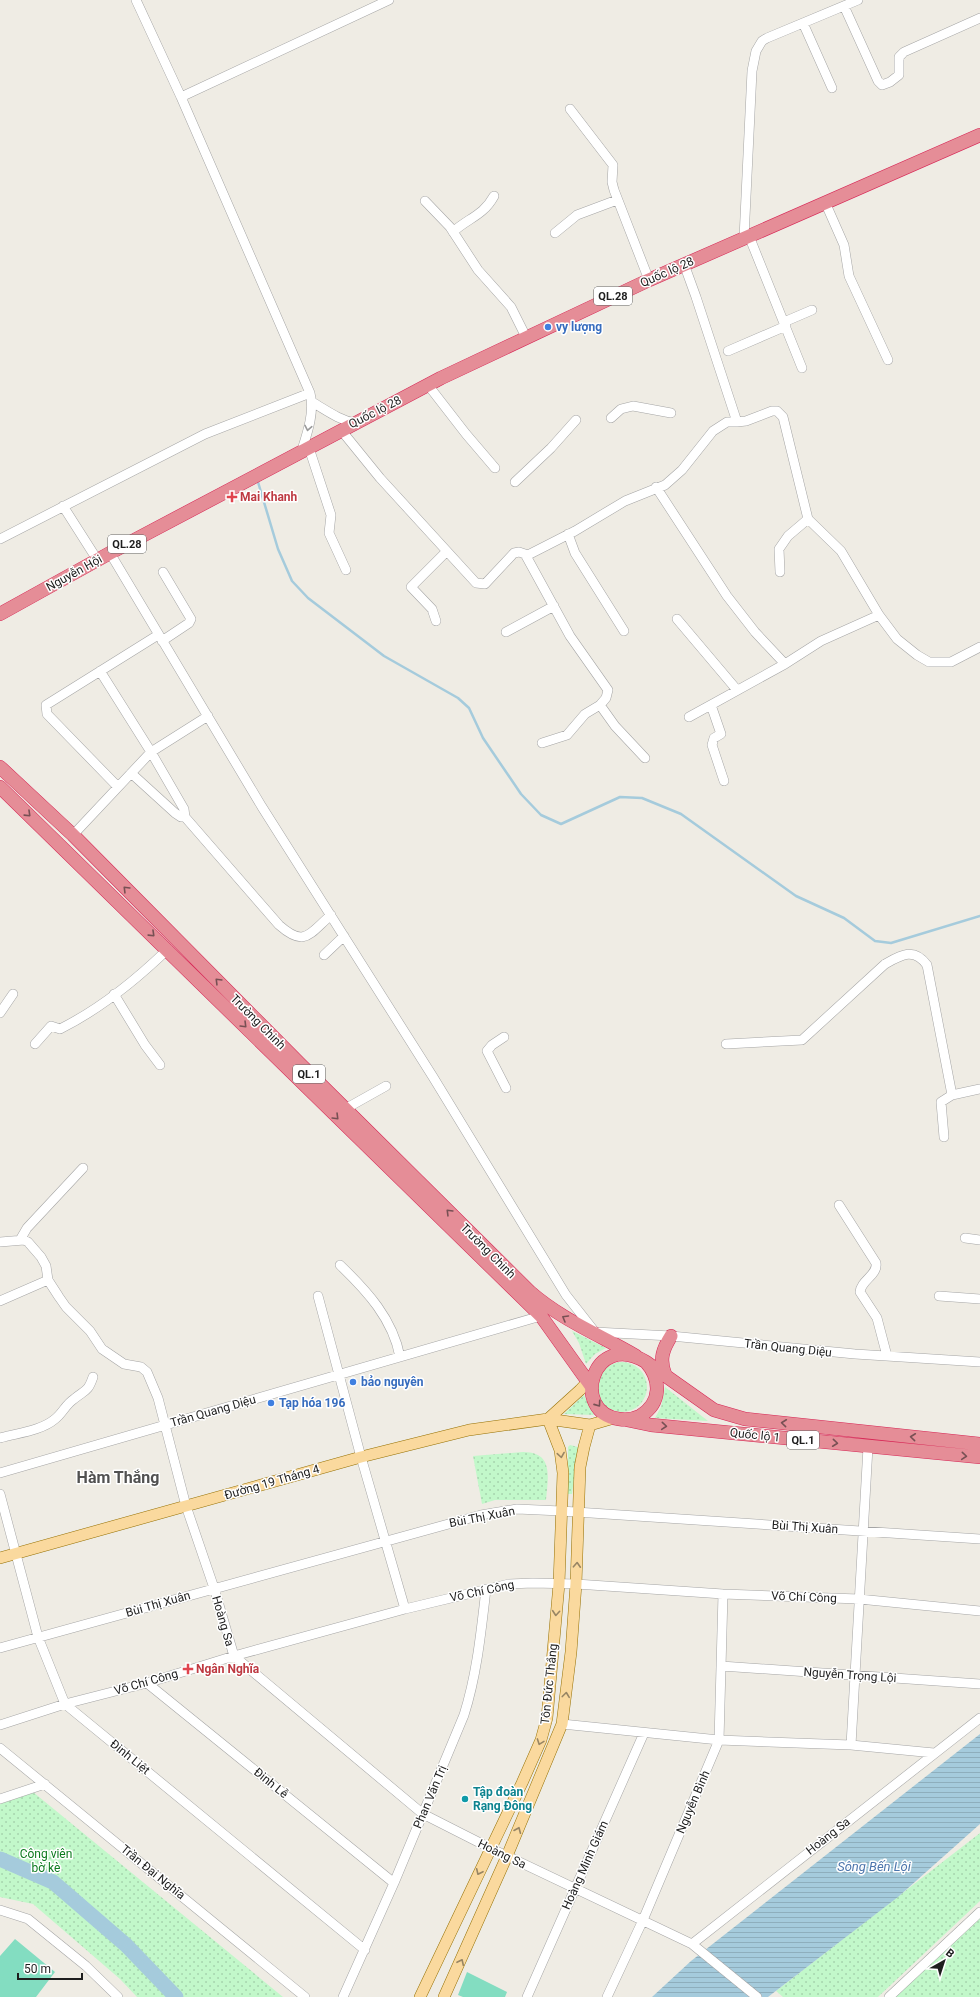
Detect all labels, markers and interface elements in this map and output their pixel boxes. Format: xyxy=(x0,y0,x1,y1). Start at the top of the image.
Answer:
street label: Quốc lộ 28 xyxy=(638,254,696,290)
road number: QL.28 xyxy=(594,287,632,305)
place label: vy lượng xyxy=(556,320,602,334)
marker: vy lượng xyxy=(543,322,553,332)
street label: Quốc lộ 28 xyxy=(346,393,404,431)
one-way arrow xyxy=(304,424,313,431)
place label: Mai Khanh xyxy=(240,490,298,504)
marker: Mai Khanh xyxy=(227,492,237,502)
road number: QL.28 xyxy=(108,535,146,553)
street label: Nguyễn Hội xyxy=(44,552,104,594)
one-way arrow xyxy=(23,809,31,817)
one-way arrow xyxy=(123,886,131,894)
one-way arrow xyxy=(147,929,155,937)
one-way arrow xyxy=(215,978,223,986)
street label: Trường Chinh xyxy=(228,992,288,1052)
one-way arrow xyxy=(239,1020,247,1028)
road number: QL.1 xyxy=(293,1065,325,1083)
one-way arrow xyxy=(331,1112,339,1120)
one-way arrow xyxy=(446,1209,454,1217)
street label: Trường Chinh xyxy=(458,1221,518,1281)
one-way arrow xyxy=(562,1315,569,1323)
street label: Trần Quang Diệu xyxy=(743,1336,833,1360)
place label: bảo nguyên xyxy=(361,1375,424,1389)
marker: bảo nguyên xyxy=(348,1377,358,1387)
street label: Trần Quang Diệu xyxy=(169,1392,257,1430)
place label: Tạp hóa 196 xyxy=(279,1396,345,1410)
marker: Tạp hóa 196 xyxy=(266,1398,276,1408)
one-way arrow xyxy=(593,1400,600,1407)
one-way arrow xyxy=(781,1419,787,1428)
one-way arrow xyxy=(661,1422,667,1431)
street label: Quốc lộ 1 xyxy=(729,1425,781,1445)
road number: QL.1 xyxy=(787,1431,819,1449)
one-way arrow xyxy=(910,1433,916,1442)
one-way arrow xyxy=(832,1439,838,1448)
one-way arrow xyxy=(961,1451,967,1460)
one-way arrow xyxy=(556,1452,565,1458)
street label: Đường 19 Tháng 4 xyxy=(223,1462,321,1502)
district label: Hàm Thắng xyxy=(77,1468,159,1487)
street label: Bùi Thị Xuân xyxy=(448,1504,516,1530)
street label: Bùi Thị Xuân xyxy=(771,1518,839,1536)
one-way arrow xyxy=(572,1562,581,1568)
street label: Võ Chí Công xyxy=(448,1577,516,1605)
street label: Bùi Thị Xuân xyxy=(124,1588,192,1620)
street label: Võ Chí Công xyxy=(771,1589,837,1605)
street label: Hoàng Sa xyxy=(209,1594,237,1648)
one-way arrow xyxy=(552,1610,561,1616)
street label: Tôn Đức Thắng xyxy=(538,1643,560,1725)
place label: Ngân Nghĩa xyxy=(196,1662,260,1676)
marker: Ngân Nghĩa xyxy=(183,1664,193,1674)
street label: Nguyễn Trọng Lội xyxy=(803,1665,897,1685)
street label: Võ Chí Công xyxy=(113,1666,179,1698)
one-way arrow xyxy=(561,1692,570,1698)
street label: Đinh Liệt xyxy=(107,1737,153,1777)
one-way arrow xyxy=(537,1738,545,1745)
street label: Phan Văn Trị xyxy=(410,1763,450,1831)
street label: Đinh Lễ xyxy=(251,1765,291,1801)
street label: Nguyễn Bình xyxy=(673,1768,713,1836)
place label: Tập đoàn Rạng Đông xyxy=(473,1785,532,1813)
marker: Tập đoàn Rạng Đông xyxy=(460,1794,470,1804)
street label: Hoàng Sa xyxy=(803,1814,853,1858)
street label: Hoàng Minh Giám xyxy=(559,1818,611,1912)
one-way arrow xyxy=(513,1826,521,1834)
street label: Hoàng Sa xyxy=(476,1836,528,1872)
street label: Trần Đại Nghĩa xyxy=(118,1842,188,1902)
park label: Công viên bờ kè xyxy=(20,1847,72,1875)
water label: Sông Bến Lội xyxy=(837,1859,912,1874)
one-way arrow xyxy=(476,1868,484,1875)
north arrow xyxy=(924,1941,964,1981)
text: B xyxy=(943,1946,957,1961)
scale bar xyxy=(18,1955,82,1981)
one-way arrow xyxy=(456,1958,464,1966)
text: 50 m xyxy=(24,1962,51,1976)

